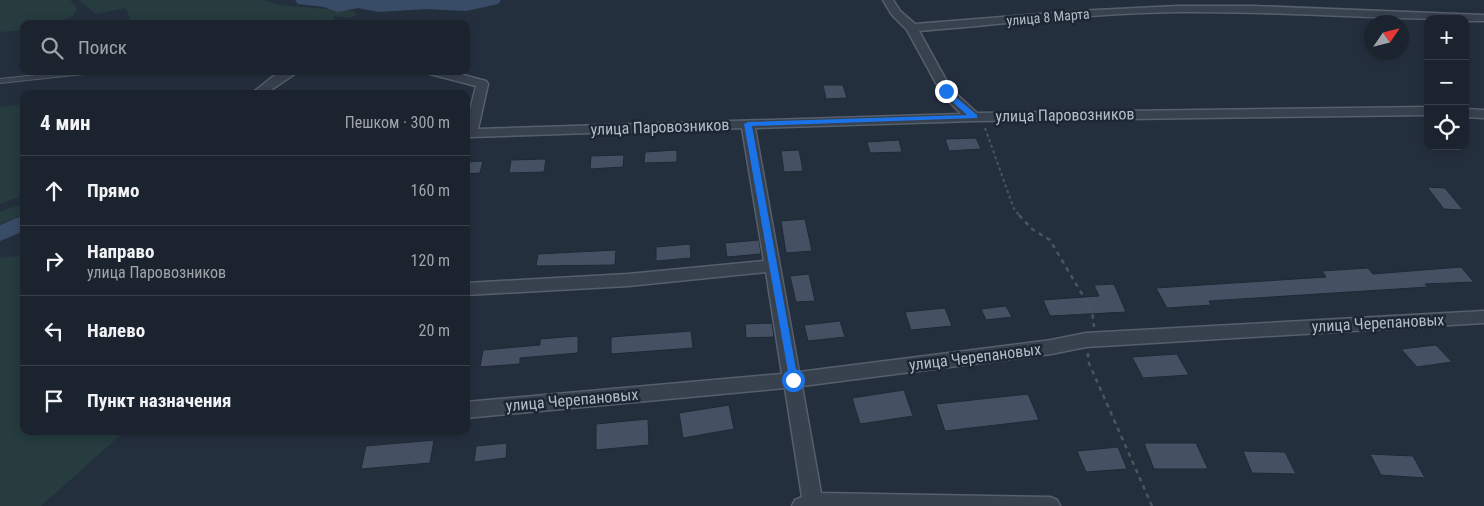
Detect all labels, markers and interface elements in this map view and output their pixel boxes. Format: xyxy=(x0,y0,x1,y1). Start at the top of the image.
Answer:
street label: улица 8 Марта xyxy=(1006,5,1090,29)
north arrow xyxy=(1364,15,1409,60)
map controls xyxy=(1424,15,1469,150)
button: + xyxy=(1424,15,1469,60)
search box xyxy=(20,20,470,75)
icon: search xyxy=(38,34,66,62)
text: Поиск xyxy=(78,36,127,59)
button: − xyxy=(1424,60,1469,105)
route end xyxy=(935,80,958,103)
street label: улица Паровозников xyxy=(995,104,1135,126)
button: locate xyxy=(1424,105,1469,150)
text: 4 мин xyxy=(40,111,90,135)
text: Пешком · 300 m xyxy=(345,113,450,132)
street label: улица Паровозников xyxy=(590,115,730,139)
icon: ahead xyxy=(40,177,68,205)
text: Прямо xyxy=(87,179,140,202)
text: 160 m xyxy=(411,181,450,200)
text: Направо xyxy=(87,240,154,263)
icon: right xyxy=(40,247,68,275)
text: 120 m xyxy=(411,251,450,270)
text: улица Паровозников xyxy=(87,263,226,282)
street label: улица Черепановых xyxy=(1311,310,1445,336)
icon: left xyxy=(40,317,68,345)
text: Налево xyxy=(87,319,145,342)
text: 20 m xyxy=(418,321,450,340)
street label: улица Черепановых xyxy=(908,339,1042,375)
route start xyxy=(782,369,805,392)
street label: улица Черепановых xyxy=(505,385,639,415)
icon: arrive xyxy=(40,387,68,415)
text: Пункт назначения xyxy=(87,389,231,412)

